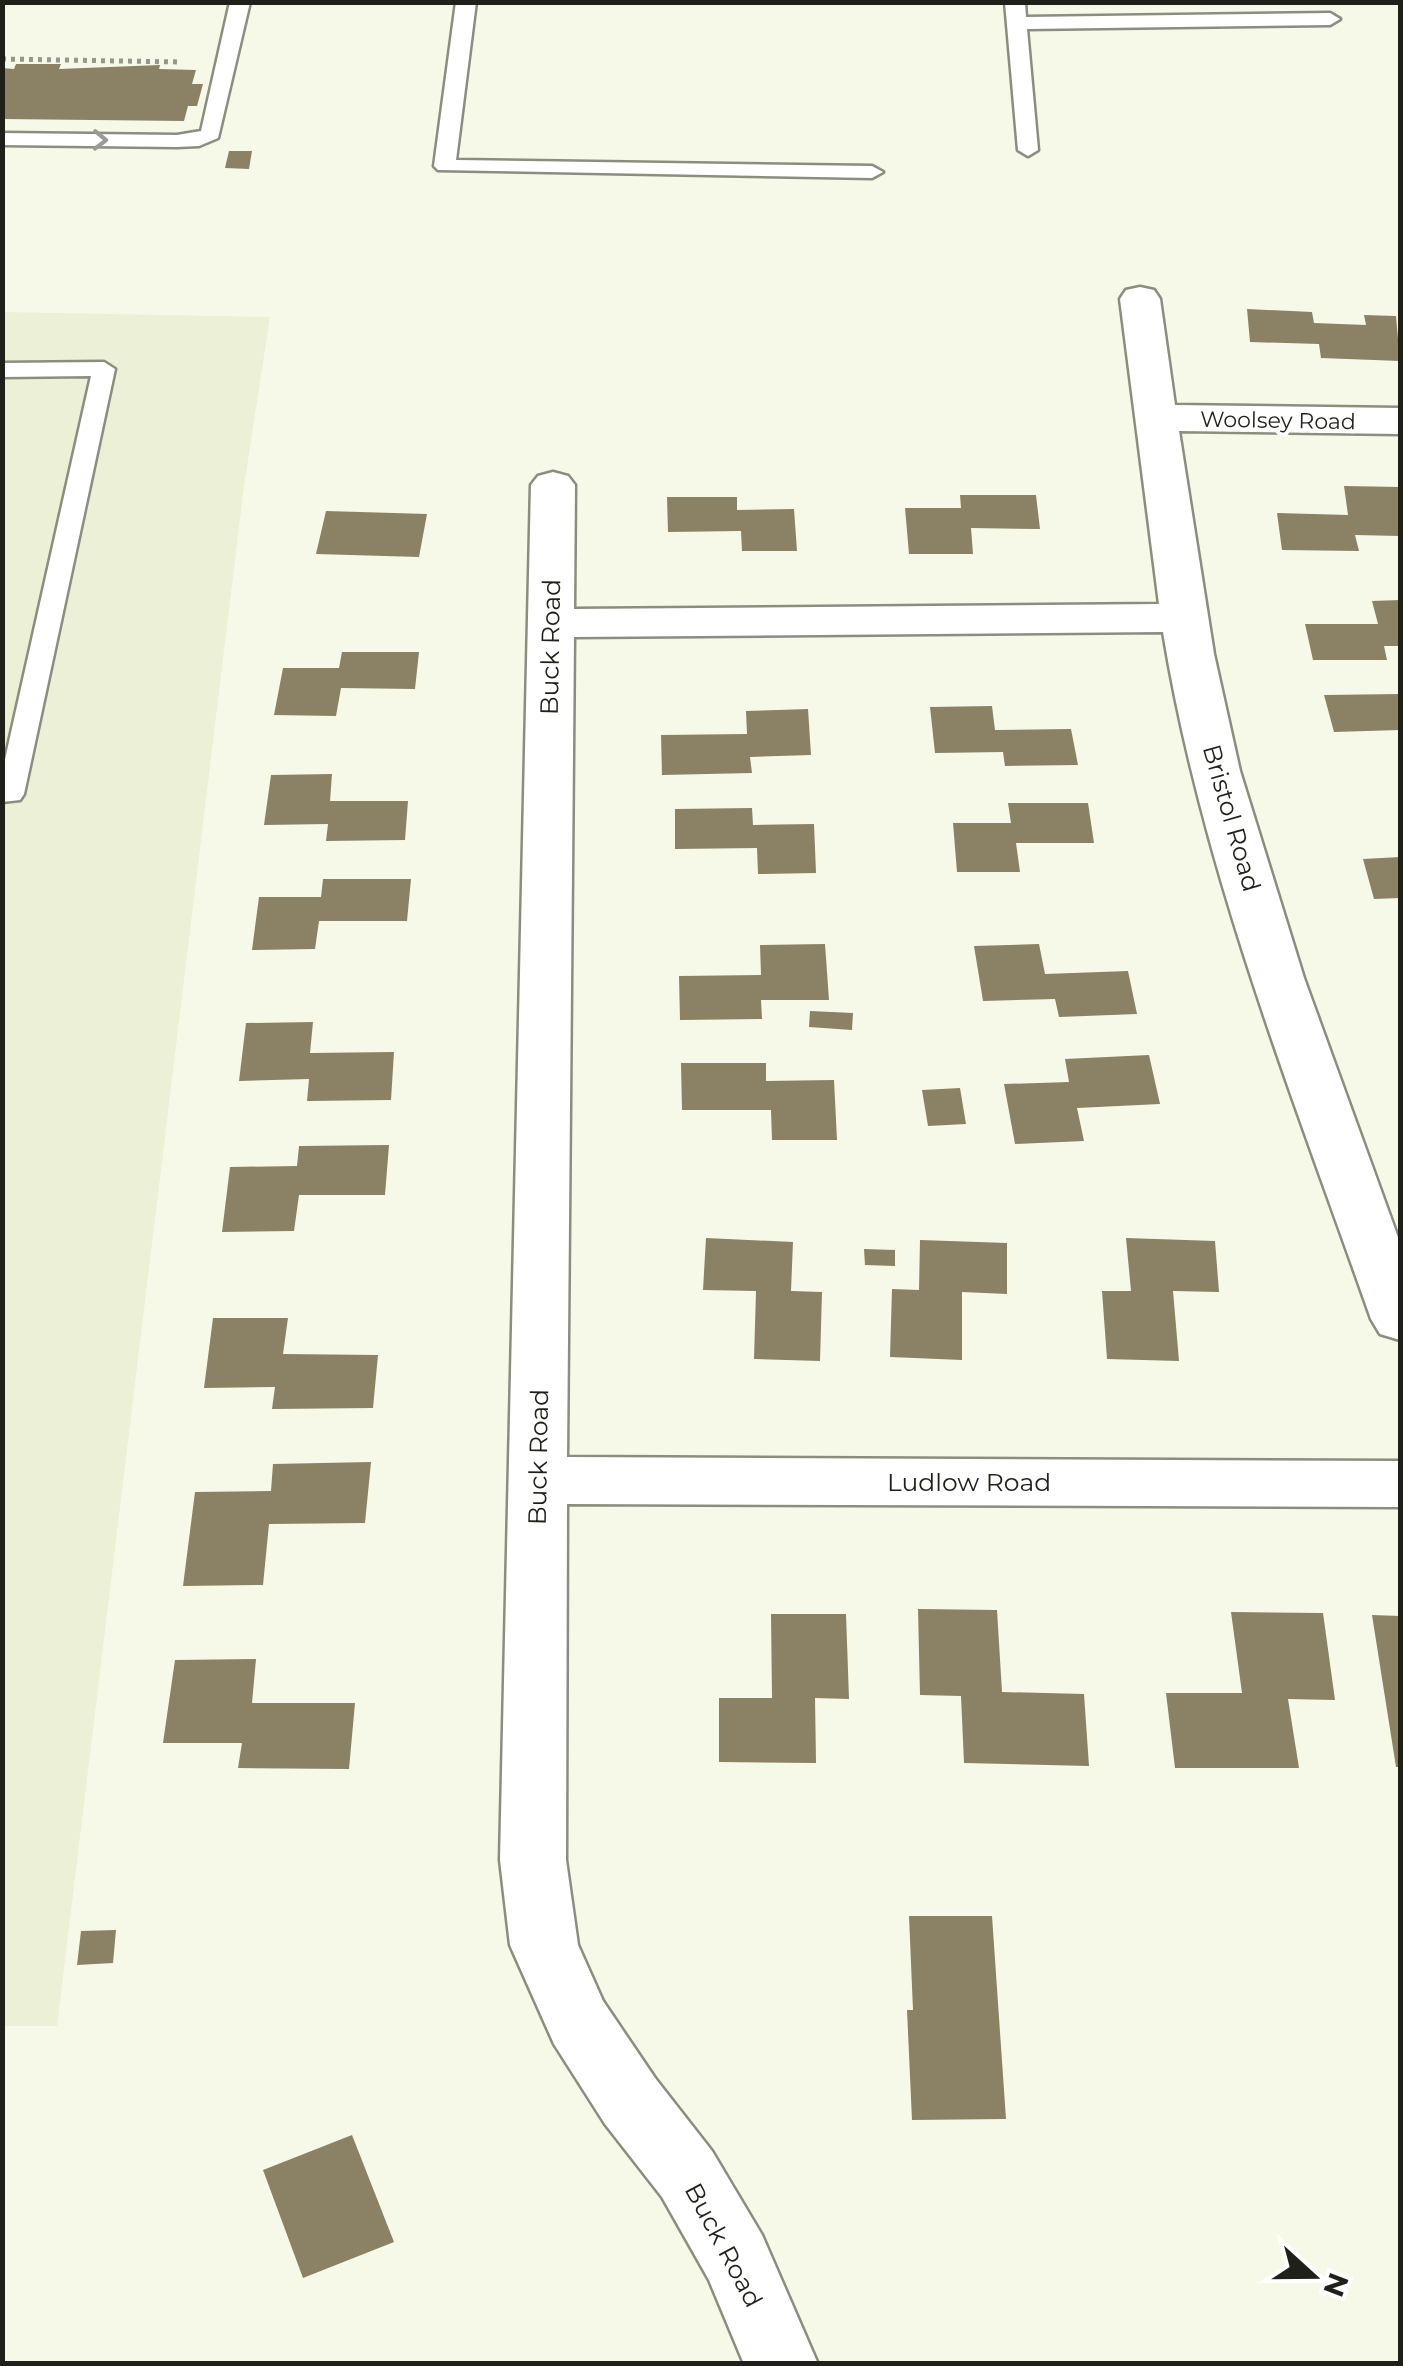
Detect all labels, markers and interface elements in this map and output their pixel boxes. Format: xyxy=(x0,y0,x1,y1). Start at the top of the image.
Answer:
one-way arrow xyxy=(92,129,108,151)
street label: Woolsey Road xyxy=(1200,406,1356,435)
street label: Buck Road xyxy=(534,579,566,715)
street label: Bristol Road xyxy=(1197,741,1267,895)
street label: Buck Road xyxy=(522,1389,554,1525)
street label: Ludlow Road xyxy=(887,1467,1051,1497)
street label: Buck Road xyxy=(679,2178,769,2312)
north arrow xyxy=(1263,2226,1363,2326)
text: N xyxy=(1316,2268,1356,2302)

